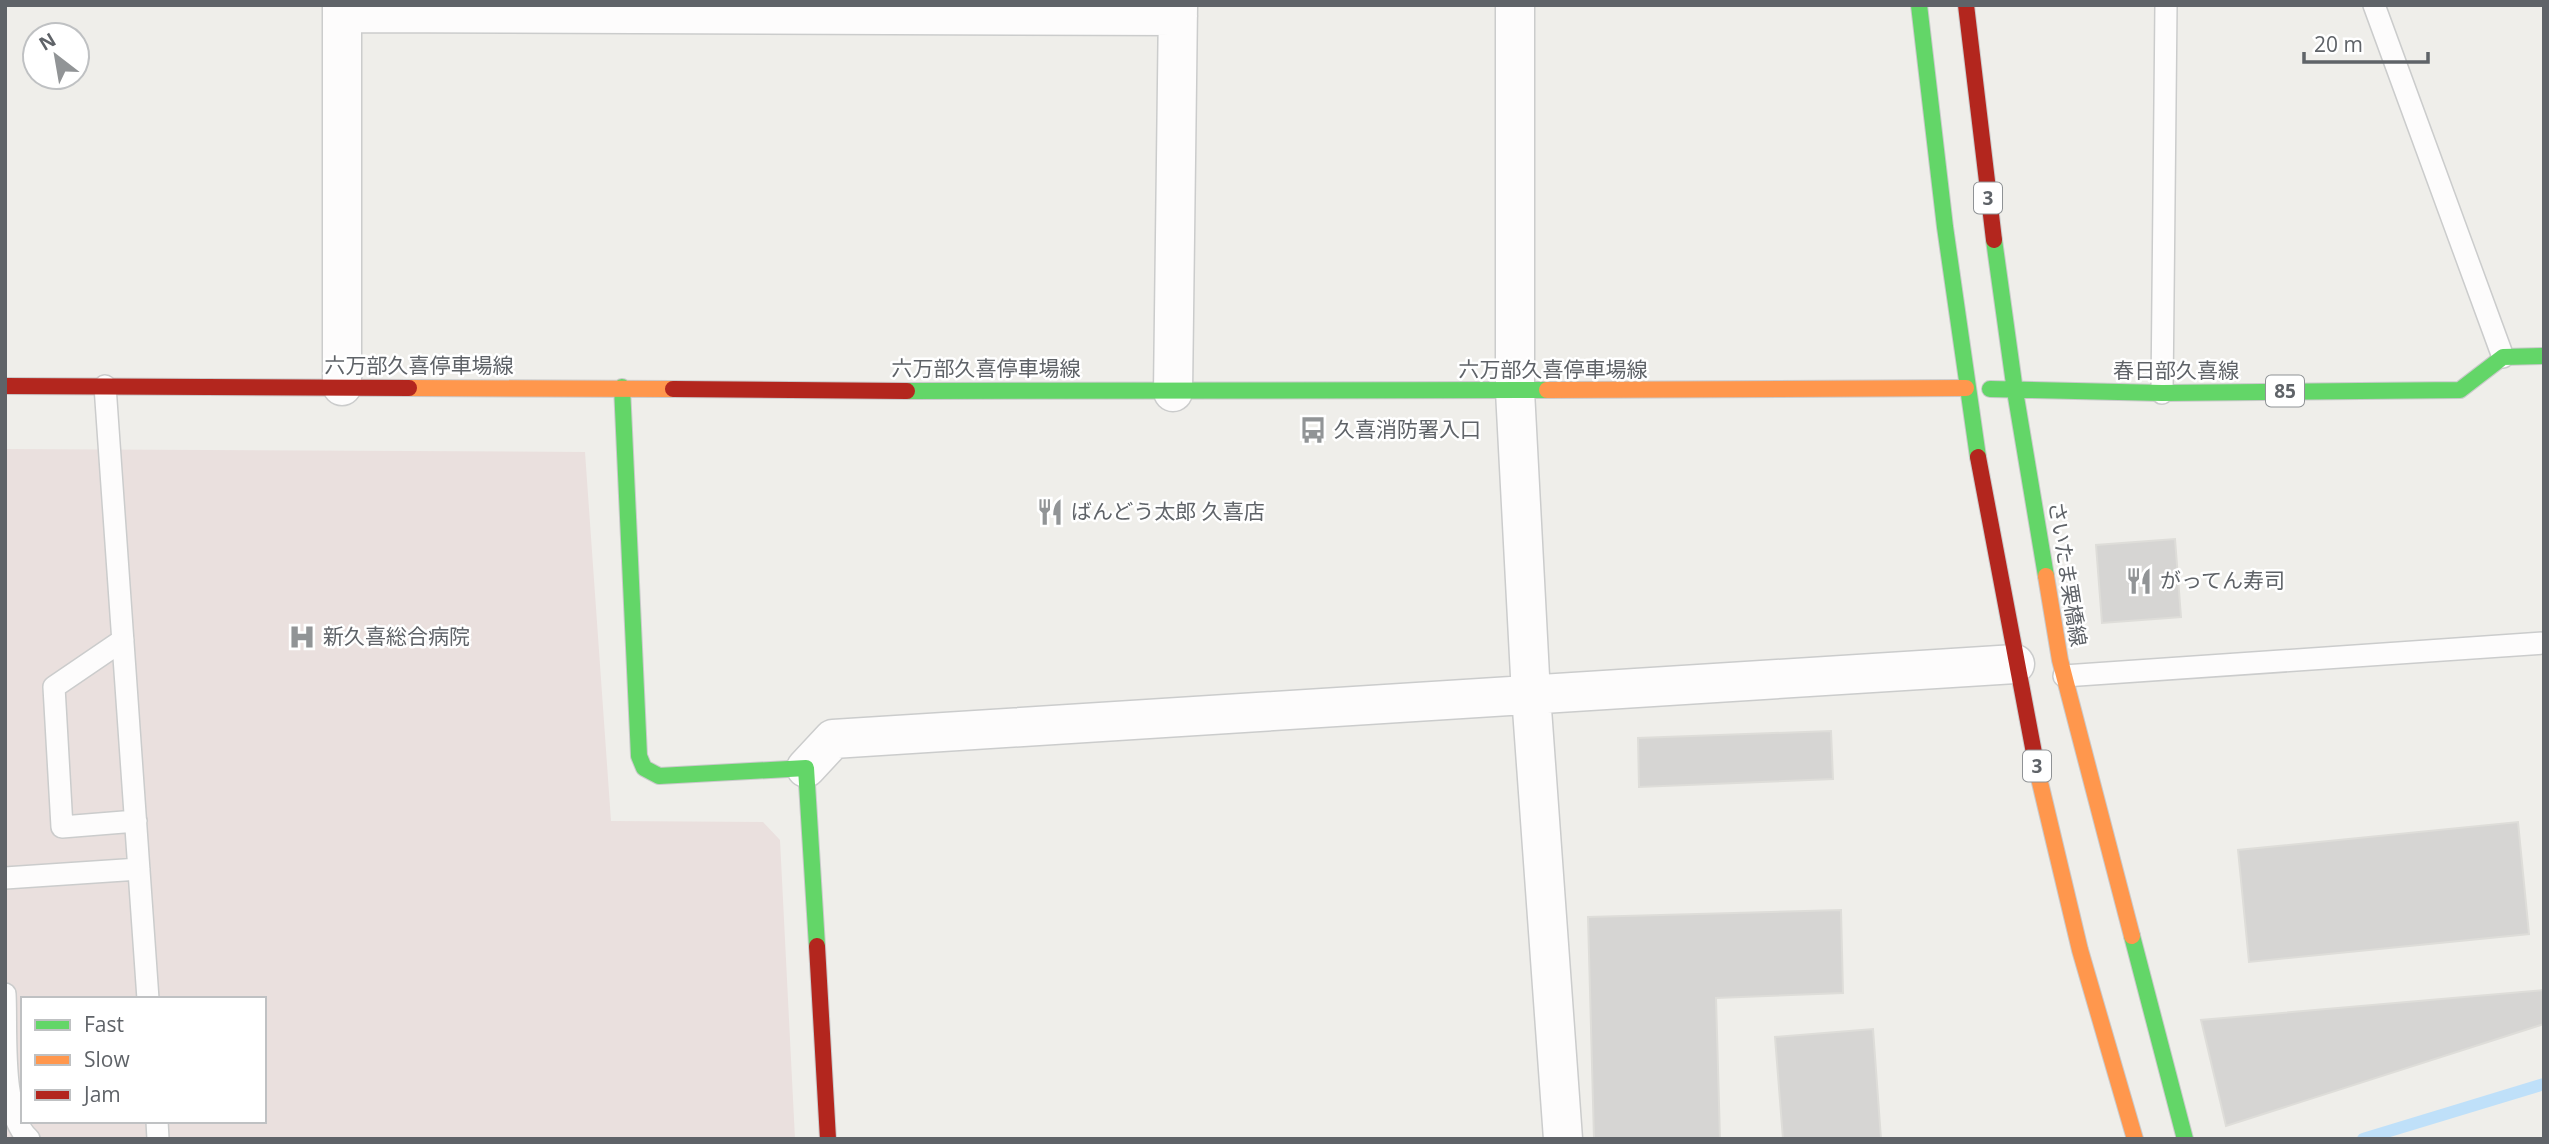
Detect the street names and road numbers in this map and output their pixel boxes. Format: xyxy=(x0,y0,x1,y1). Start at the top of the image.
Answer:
road number: 3 xyxy=(1974,182,2002,214)
street label: 六万部久喜停車場線 xyxy=(325,351,514,379)
street label: 六万部久喜停車場線 xyxy=(892,354,1081,382)
street label: 六万部久喜停車場線 xyxy=(1459,355,1648,383)
street label: 春日部久喜線 xyxy=(2113,356,2239,384)
road number: 85 xyxy=(2266,376,2304,406)
street label: さいたま栗橋線 xyxy=(2043,499,2093,648)
road number: 3 xyxy=(2023,750,2051,782)

